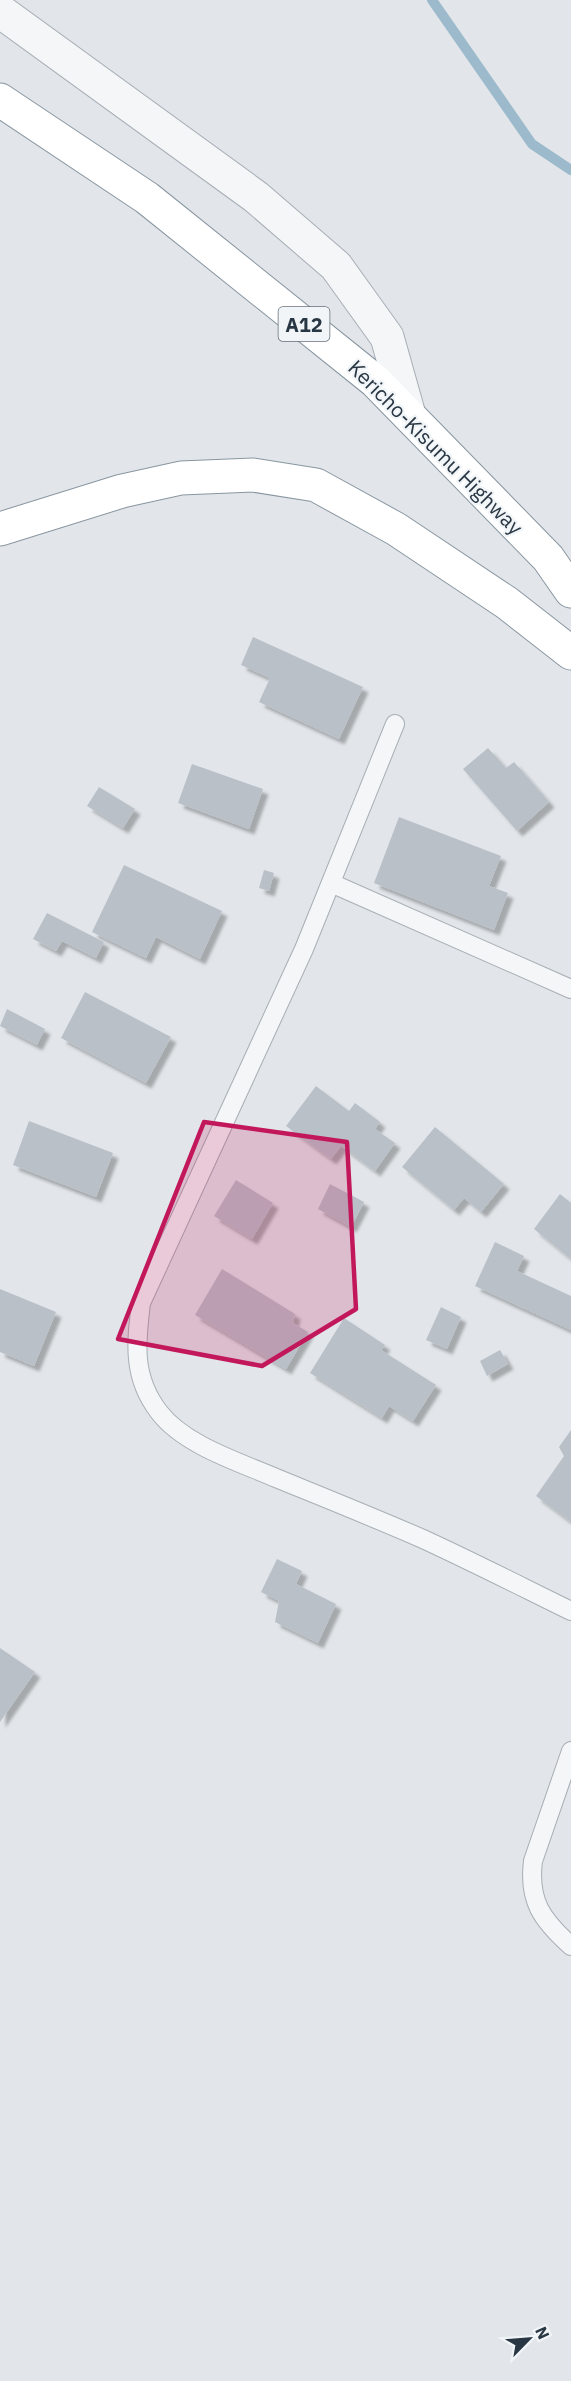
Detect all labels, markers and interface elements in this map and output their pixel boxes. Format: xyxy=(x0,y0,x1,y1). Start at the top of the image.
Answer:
road number: A12 xyxy=(278,307,330,341)
street label: Kericho-Kisumu Highway xyxy=(342,353,530,541)
north arrow xyxy=(499,2309,559,2369)
text: N xyxy=(531,2323,554,2342)

